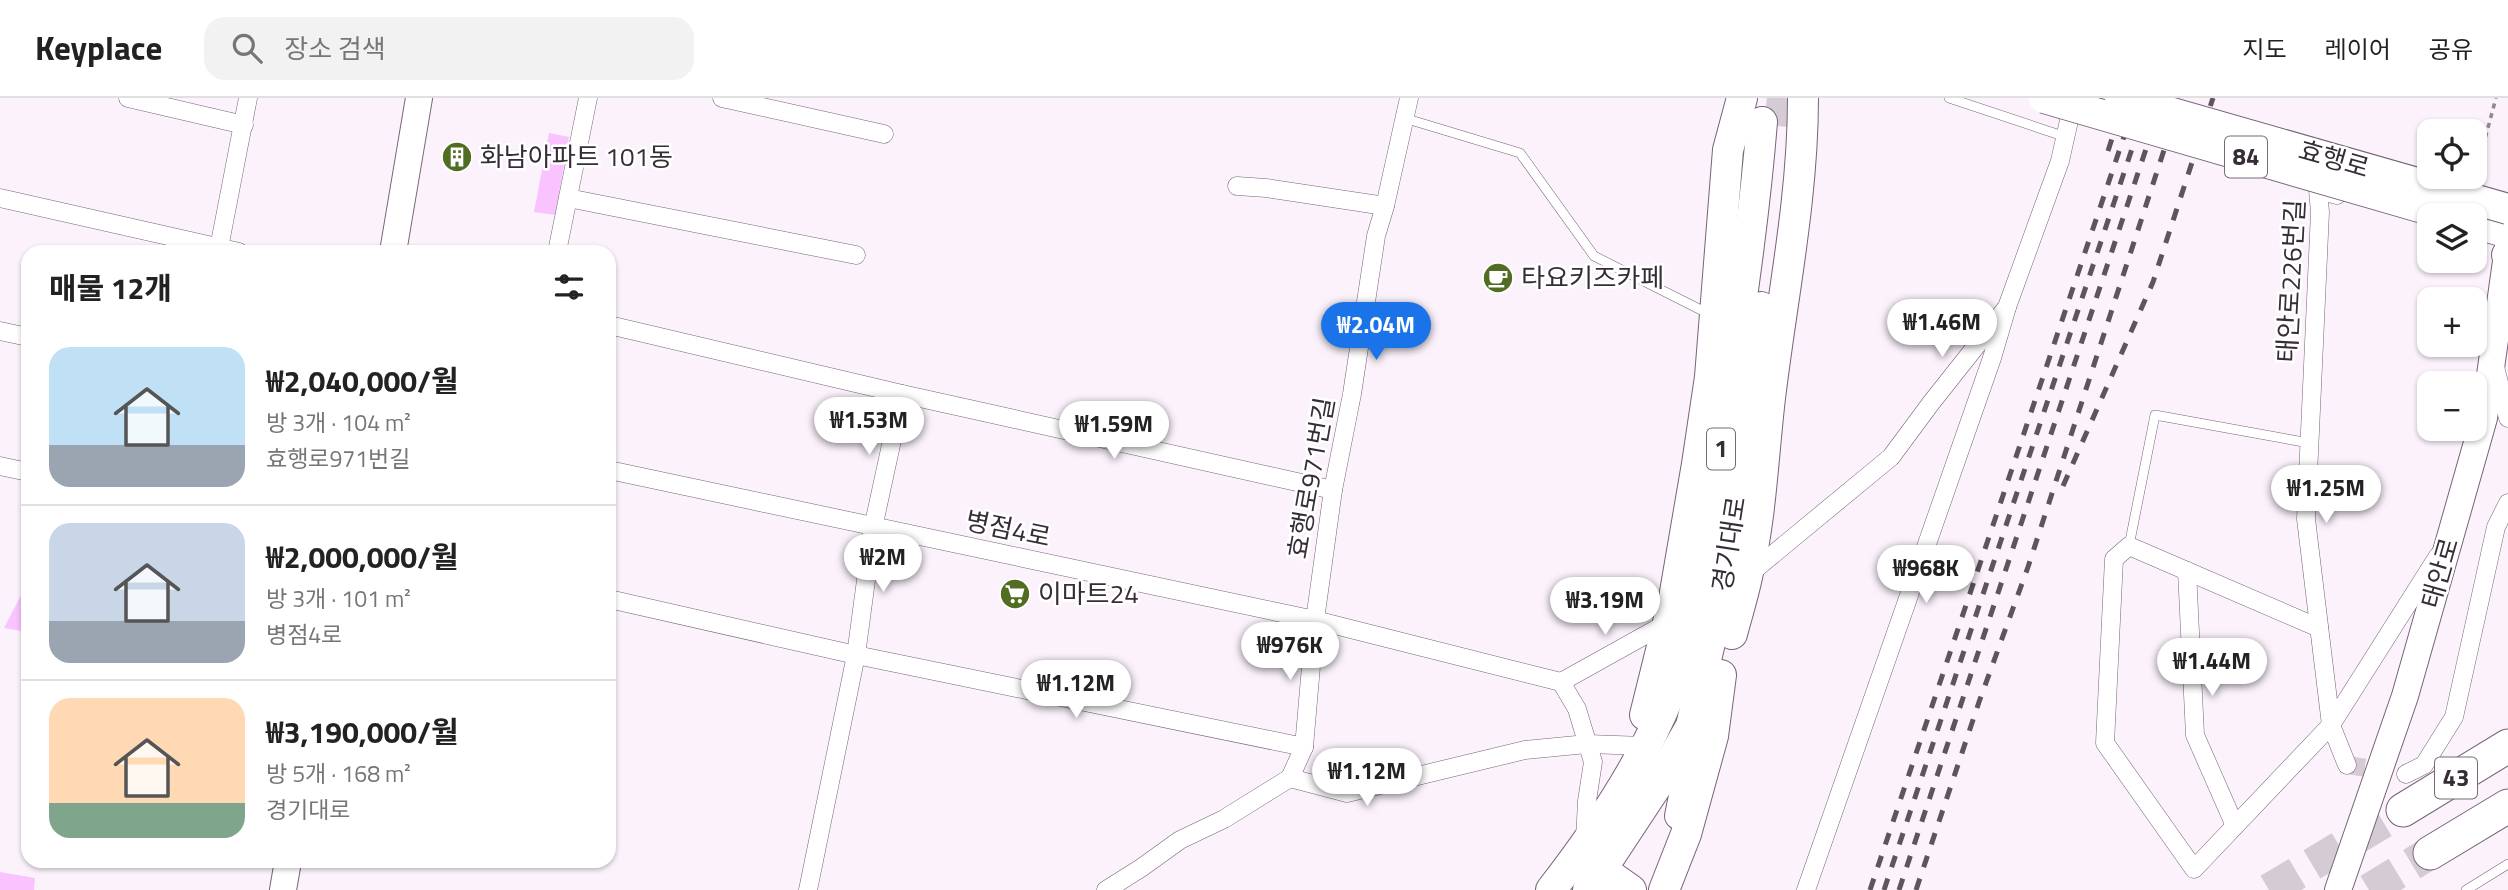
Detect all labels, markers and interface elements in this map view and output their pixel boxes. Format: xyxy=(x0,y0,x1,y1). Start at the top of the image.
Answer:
search box xyxy=(204,17,694,80)
text: Keyplace xyxy=(35,23,162,73)
icon: search xyxy=(228,29,266,67)
text: 장소 검색 xyxy=(284,29,386,68)
text: 지도 xyxy=(2242,31,2287,67)
text: 레이어 xyxy=(2325,31,2391,67)
text: 공유 xyxy=(2429,31,2473,67)
map controls xyxy=(2417,119,2487,441)
button: locate xyxy=(2417,119,2487,189)
street label: 효행로 xyxy=(2294,130,2374,187)
road number: 84 xyxy=(2225,136,2267,178)
place label: 화남아파트 101동 xyxy=(480,137,673,176)
building icon: 화남아파트 101동 xyxy=(440,140,474,174)
street label: 태안로226번길 xyxy=(2267,198,2314,364)
button: layers xyxy=(2417,203,2487,273)
place label: 타요키즈카페 xyxy=(1521,258,1665,297)
cafe icon: 타요키즈카페 xyxy=(1481,261,1515,295)
text: 매물 12개 xyxy=(49,265,172,311)
icon: filters xyxy=(550,268,588,306)
button: + xyxy=(2417,287,2487,357)
pin: ₩1.46M xyxy=(1885,300,1999,359)
pin: ₩2.04M xyxy=(1319,302,1433,362)
text: ₩1.46M xyxy=(1903,304,1981,339)
text: ₩2.04M xyxy=(1337,307,1415,342)
text: ₩2,040,000/월 xyxy=(266,358,459,404)
button: − xyxy=(2417,371,2487,441)
icon: home xyxy=(105,375,189,459)
street label: 효행로971번길 xyxy=(1277,394,1344,562)
pin: ₩1.53M xyxy=(812,398,926,457)
text: ₩1.53M xyxy=(830,402,908,437)
pin: ₩1.59M xyxy=(1057,402,1171,461)
text: 방 3개 · 104 m² xyxy=(266,405,411,440)
text: ₩1.59M xyxy=(1075,406,1153,441)
road number: 1 xyxy=(1707,428,1735,470)
text: 효행로971번길 xyxy=(266,441,410,476)
pin: ₩1.25M xyxy=(2269,466,2383,525)
text: ₩1.25M xyxy=(2287,470,2365,505)
street label: 경기대로 xyxy=(1702,494,1755,594)
street label: 병점4로 xyxy=(962,500,1054,557)
street label: 태안로 xyxy=(2411,533,2468,613)
text: ₩2,000,000/월 xyxy=(266,534,459,580)
pin: ₩2M xyxy=(849,534,917,594)
text: ₩2M xyxy=(860,539,906,574)
pin: ₩968K xyxy=(1877,546,1975,605)
text: ₩968K xyxy=(1893,550,1959,585)
icon: home xyxy=(105,551,189,635)
place label: 이마트24 xyxy=(1038,574,1139,613)
supermarket icon: 이마트24 xyxy=(998,577,1032,611)
pin: ₩3.19M xyxy=(1548,578,1662,637)
text: 방 3개 · 101 m² xyxy=(266,581,411,616)
text: ₩3.19M xyxy=(1566,582,1644,617)
text: 병점4로 xyxy=(266,617,342,652)
pin: ₩976K xyxy=(1241,622,1339,682)
text: ₩976K xyxy=(1257,627,1323,662)
pin: ₩1.44M xyxy=(2155,638,2269,698)
text: ₩1.44M xyxy=(2173,643,2251,678)
pin: ₩1.12M xyxy=(1019,660,1133,720)
text: ₩1.12M xyxy=(1037,665,1115,700)
text: ₩3,190,000/월 xyxy=(266,709,459,755)
icon: home xyxy=(105,726,189,810)
pin: ₩1.12M xyxy=(1310,748,1424,808)
text: ₩1.12M xyxy=(1328,753,1406,788)
text: 방 5개 · 168 m² xyxy=(266,756,411,791)
road number: 43 xyxy=(2435,758,2477,798)
text: 경기대로 xyxy=(266,792,351,827)

